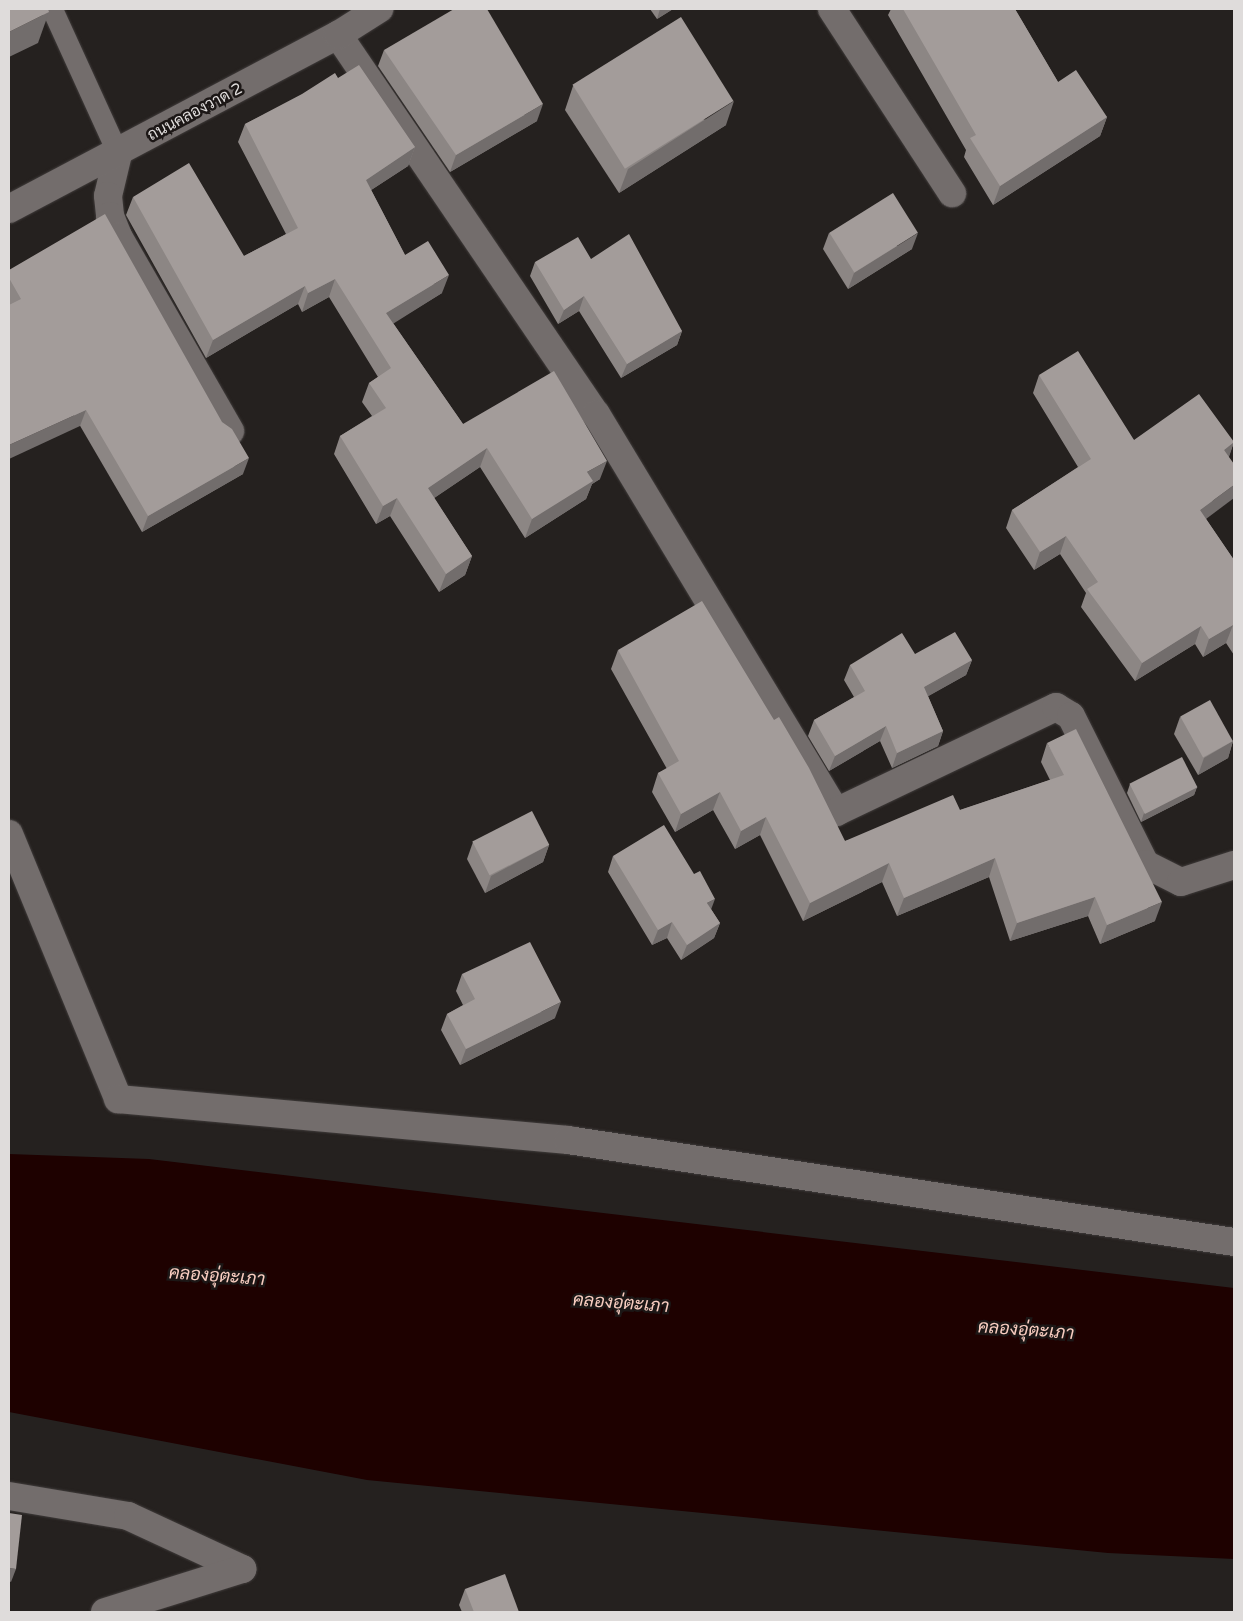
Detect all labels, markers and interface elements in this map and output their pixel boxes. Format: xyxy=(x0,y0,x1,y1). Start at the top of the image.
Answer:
street label: ถนนคลองวาด 2 xyxy=(144,79,246,145)
water label: คลองอุ่ตะเภา xyxy=(168,1262,266,1290)
water label: คลองอุ่ตะเภา xyxy=(572,1289,670,1317)
water label: คลองอุ่ตะเภา xyxy=(977,1316,1075,1344)

